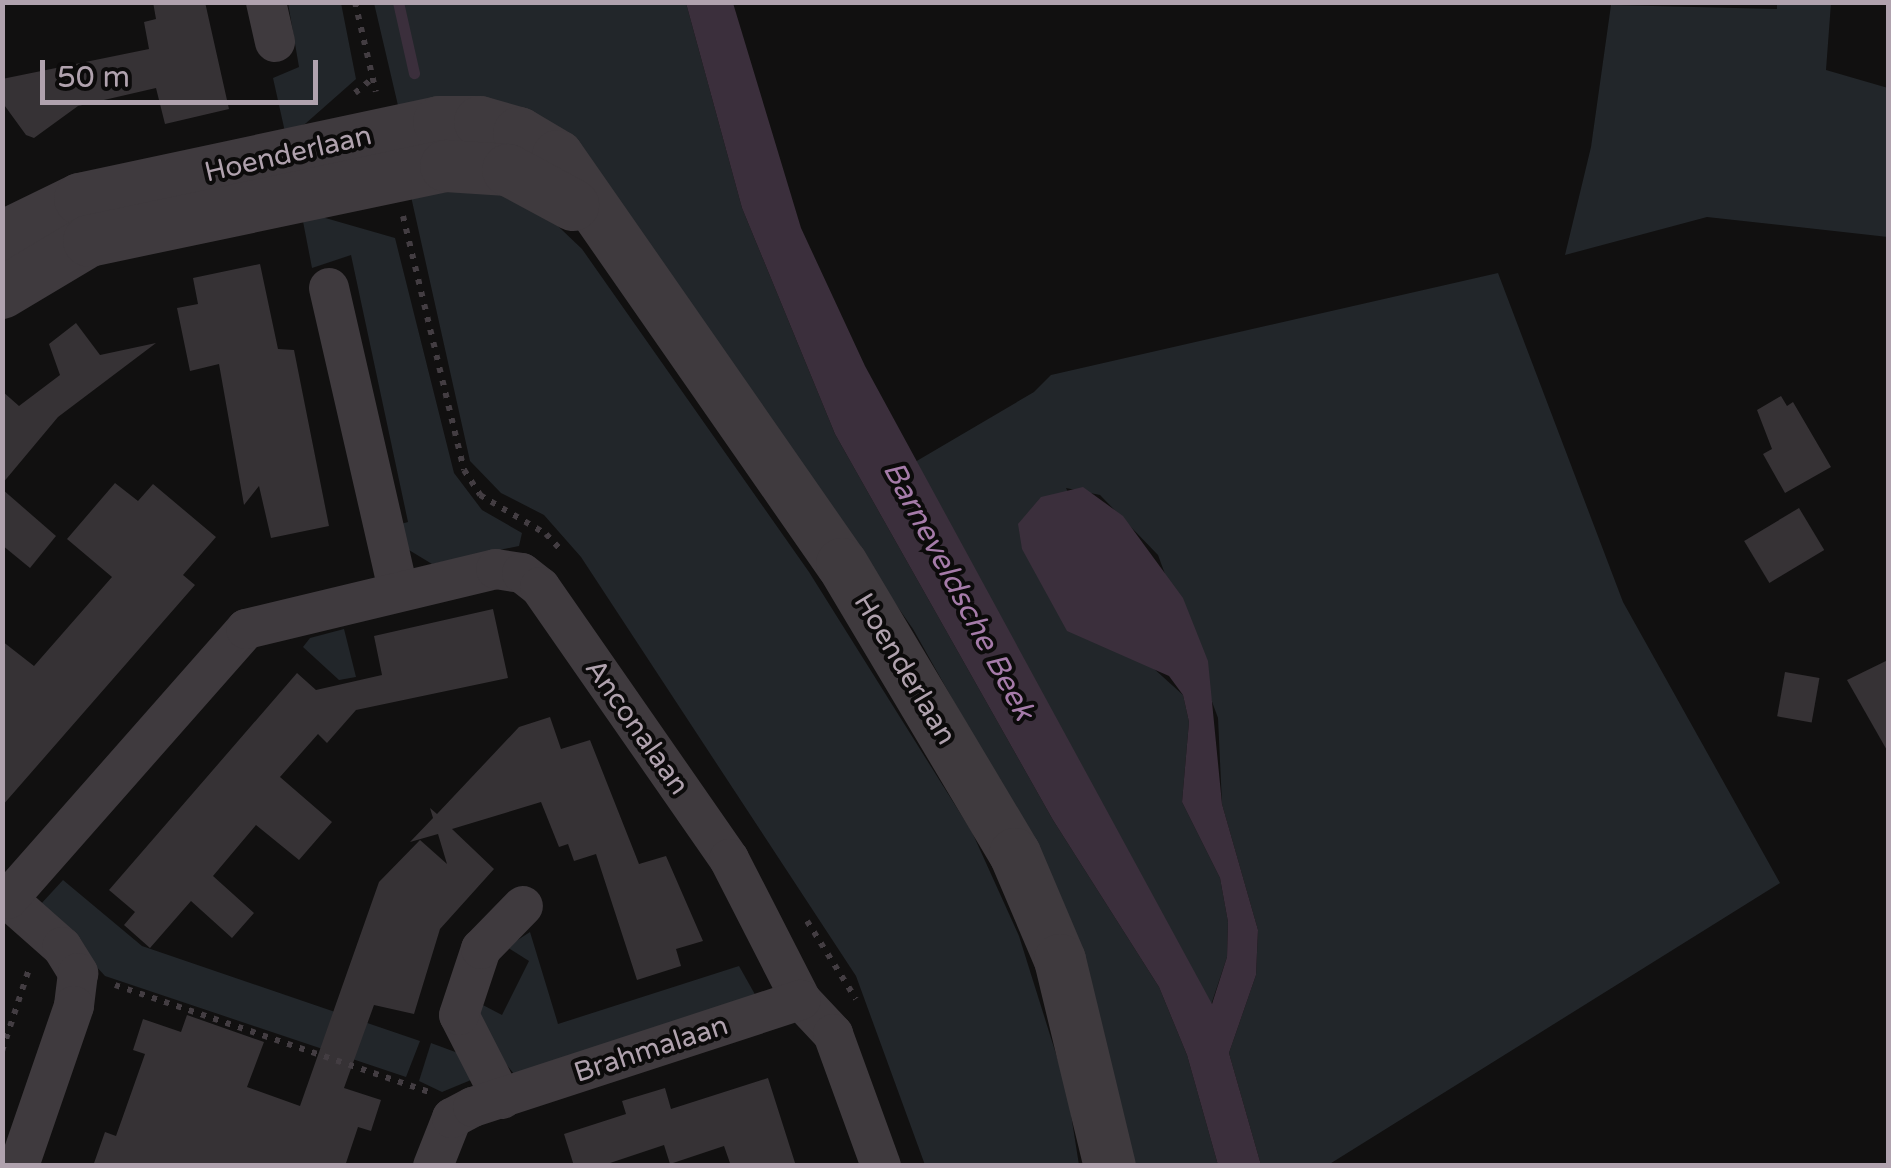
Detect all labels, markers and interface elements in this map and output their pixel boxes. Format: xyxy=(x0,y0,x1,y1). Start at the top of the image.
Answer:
scale bar xyxy=(45,40,322,102)
text: 50 m xyxy=(57,59,130,96)
street label: Hoenderlaan xyxy=(201,118,375,190)
water label: Barneveldsche Beek xyxy=(875,456,1041,726)
street label: Hoenderlaan xyxy=(847,587,963,751)
street label: Anconalaan xyxy=(578,653,696,801)
street label: Brahmalaan xyxy=(570,1008,732,1090)

